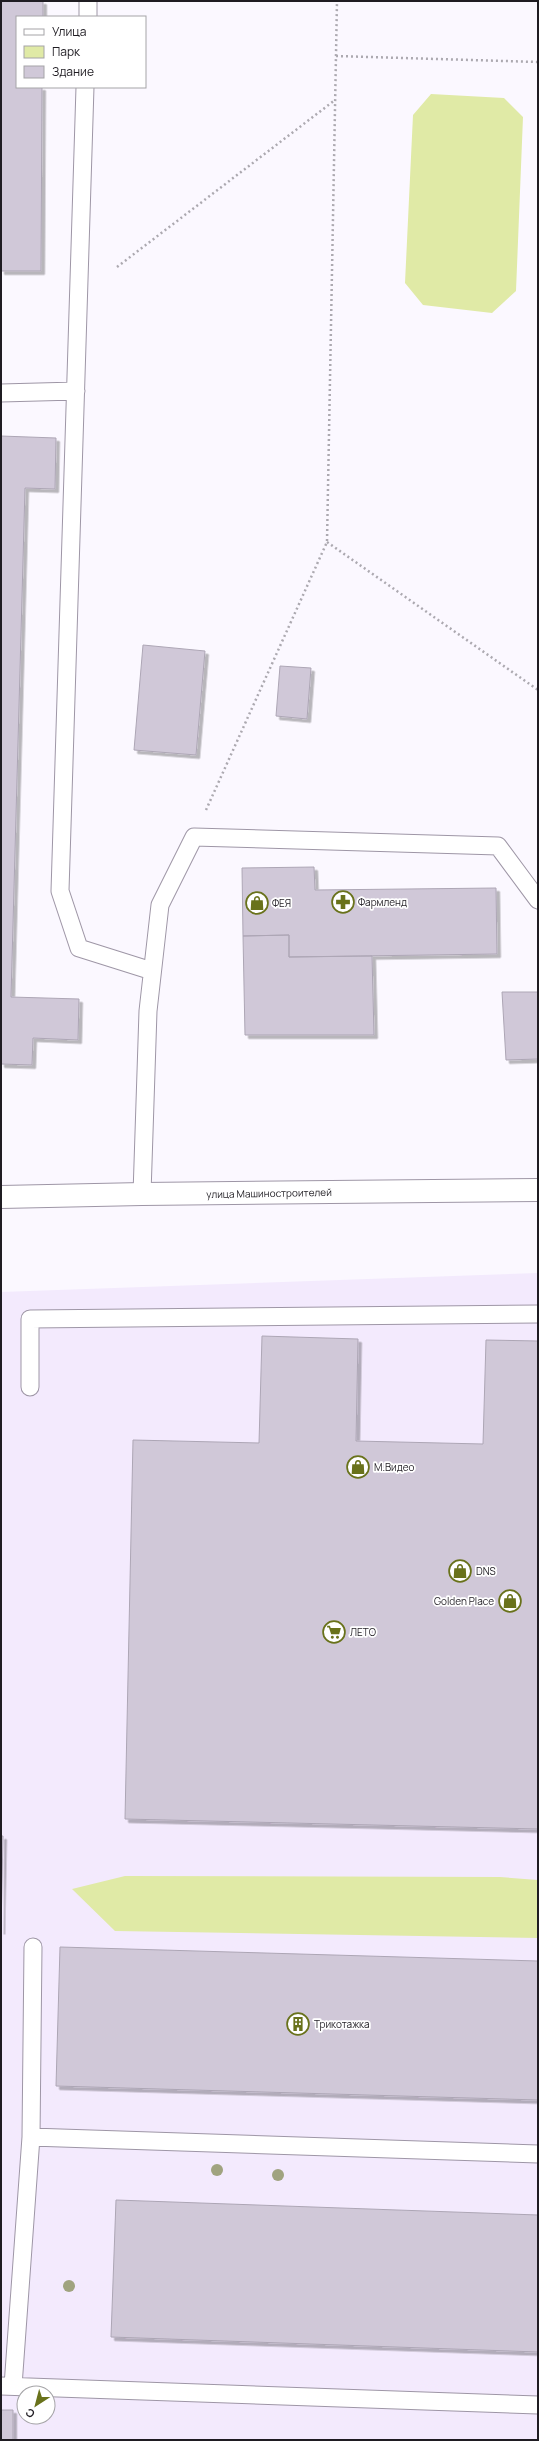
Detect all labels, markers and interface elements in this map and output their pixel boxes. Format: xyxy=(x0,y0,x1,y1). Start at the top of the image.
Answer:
legend xyxy=(16,16,146,88)
text: Улица xyxy=(52,23,86,40)
text: Парк xyxy=(52,43,81,60)
text: Здание xyxy=(52,63,94,80)
pharmacy icon: Фармленд xyxy=(330,889,356,915)
shop icon: ФЕЯ xyxy=(244,890,270,916)
place label: Фармленд xyxy=(358,895,407,909)
place label: ФЕЯ xyxy=(272,896,291,910)
street label: улица Машиностроителей xyxy=(206,1185,332,1201)
shop icon: М.Видео xyxy=(345,1454,371,1480)
place label: М.Видео xyxy=(374,1460,415,1474)
shop icon: DNS xyxy=(447,1558,473,1584)
place label: DNS xyxy=(476,1564,496,1578)
shop icon: Golden Place xyxy=(497,1588,523,1614)
place label: Golden Place xyxy=(434,1594,494,1608)
supermarket icon: ЛЕТО xyxy=(321,1619,347,1645)
place label: ЛЕТО xyxy=(350,1625,376,1639)
building icon: Трикотажка xyxy=(285,2011,311,2037)
place label: Трикотажка xyxy=(314,2017,370,2031)
north arrow xyxy=(16,2385,56,2425)
text: С xyxy=(22,2405,38,2422)

